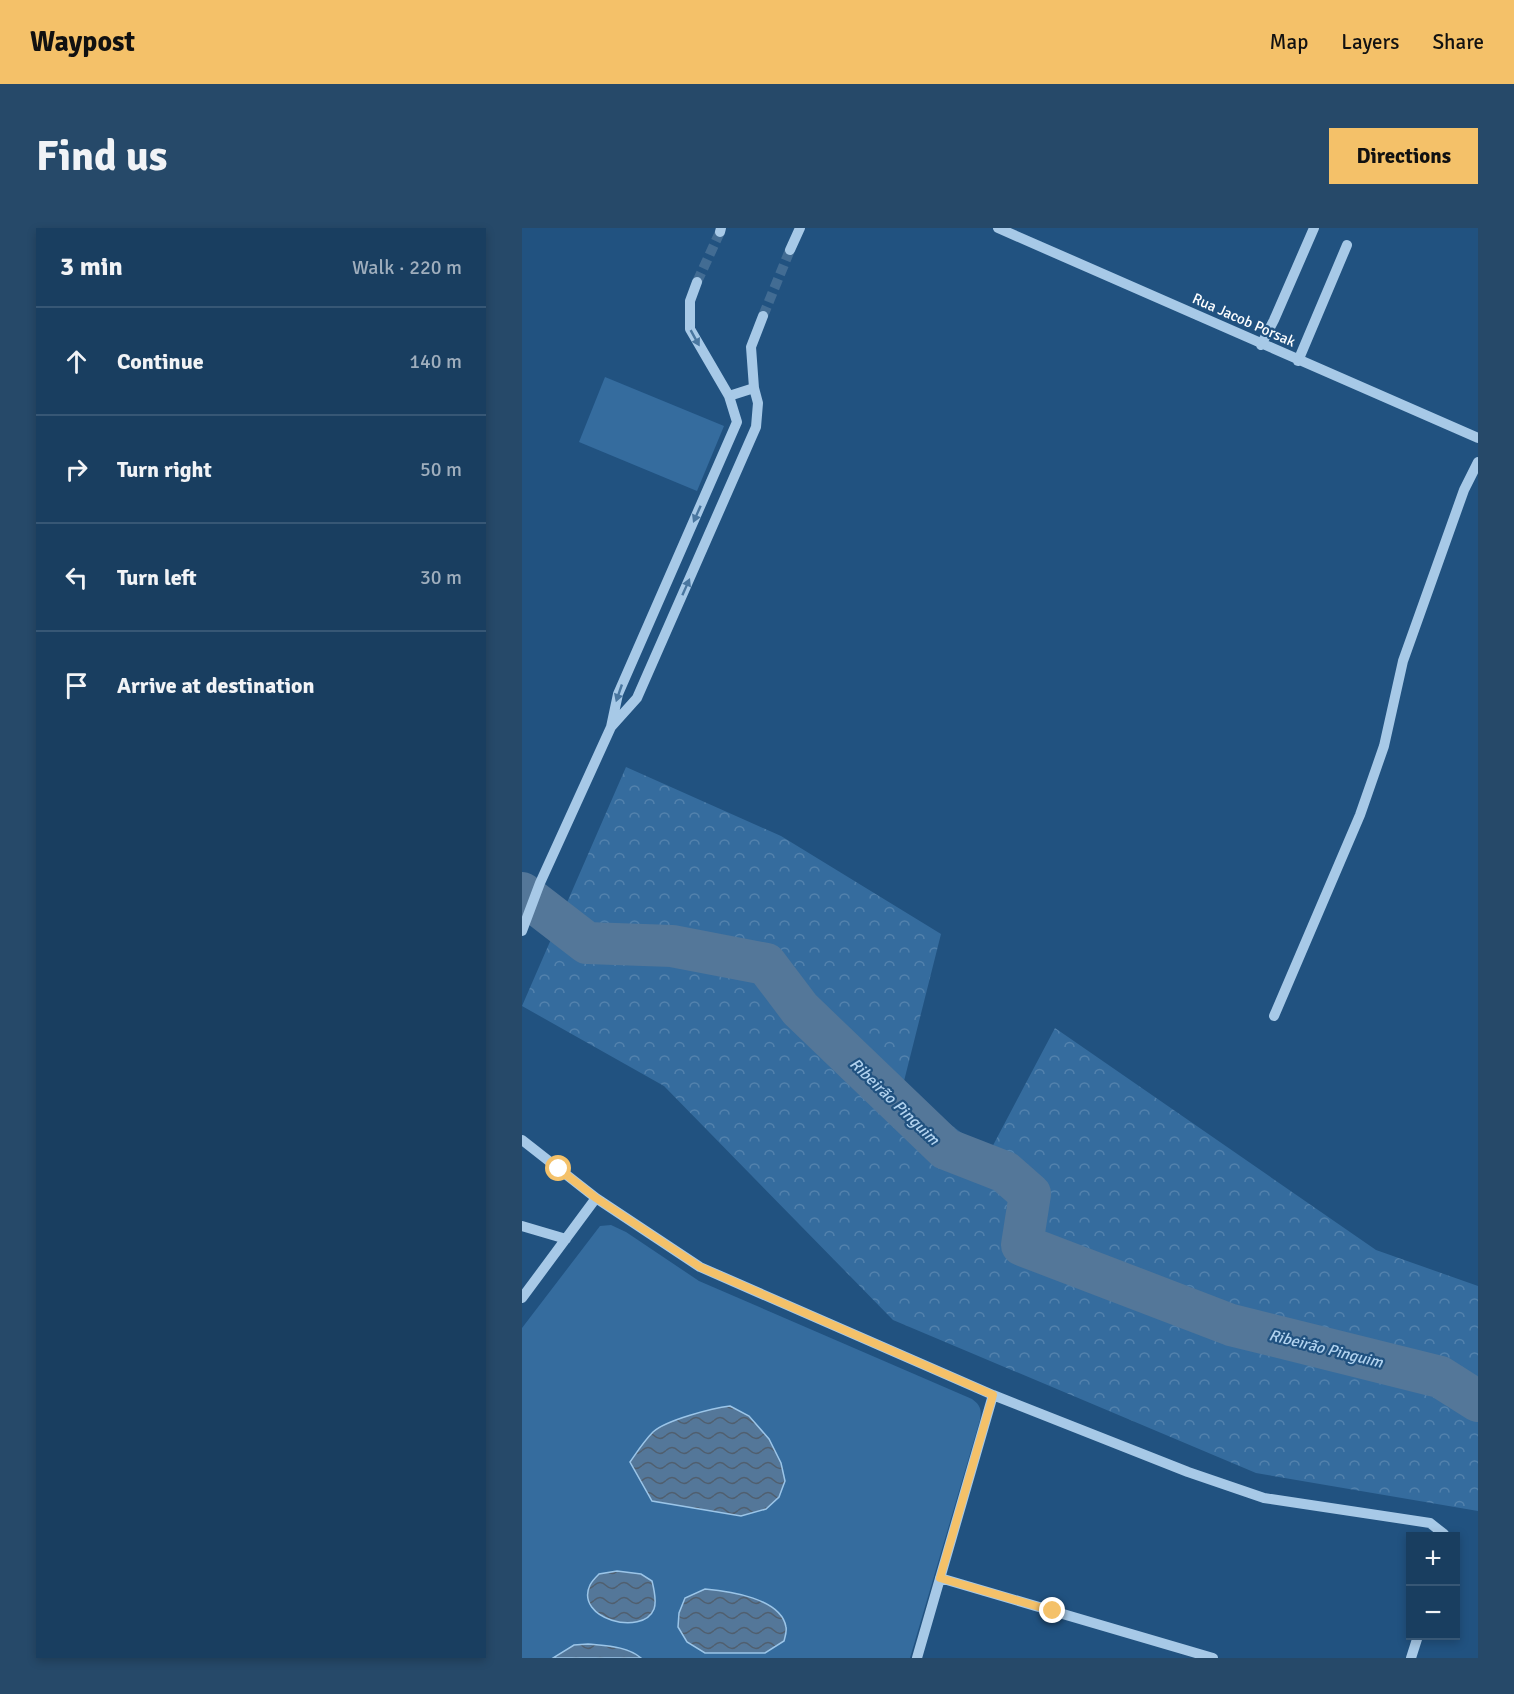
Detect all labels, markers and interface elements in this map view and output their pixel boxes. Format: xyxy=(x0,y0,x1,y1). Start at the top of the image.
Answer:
text: Waypost xyxy=(30,25,135,59)
text: Map xyxy=(1270,29,1308,55)
text: Layers xyxy=(1341,29,1399,55)
text: Share xyxy=(1432,29,1484,55)
button: Directions xyxy=(1329,128,1478,184)
text: Find us xyxy=(36,131,167,182)
text: 3 min xyxy=(60,251,123,283)
text: Walk · 220 m xyxy=(352,255,462,280)
street label: Rua Jacob Porsak xyxy=(1190,289,1299,351)
one-way arrow xyxy=(690,330,700,347)
icon: ahead xyxy=(60,345,93,378)
text: Continue xyxy=(117,348,204,375)
text: 140 m xyxy=(409,349,462,374)
icon: right xyxy=(60,453,93,486)
text: Turn right xyxy=(117,456,212,483)
text: 50 m xyxy=(420,457,462,482)
one-way arrow xyxy=(692,506,702,524)
icon: left xyxy=(60,561,93,594)
text: Turn left xyxy=(117,564,197,591)
text: 30 m xyxy=(420,565,462,590)
one-way arrow xyxy=(681,579,690,596)
icon: arrive xyxy=(60,669,93,702)
text: Arrive at destination xyxy=(117,672,314,699)
one-way arrow xyxy=(614,684,624,702)
water label: Ribeirão Pinguim xyxy=(845,1054,944,1150)
route start xyxy=(545,1155,571,1181)
water label: Ribeirão Pinguim xyxy=(1267,1325,1386,1373)
map controls xyxy=(1406,1532,1460,1640)
button: + xyxy=(1406,1532,1460,1586)
button: − xyxy=(1406,1586,1460,1640)
route end xyxy=(1039,1597,1065,1623)

